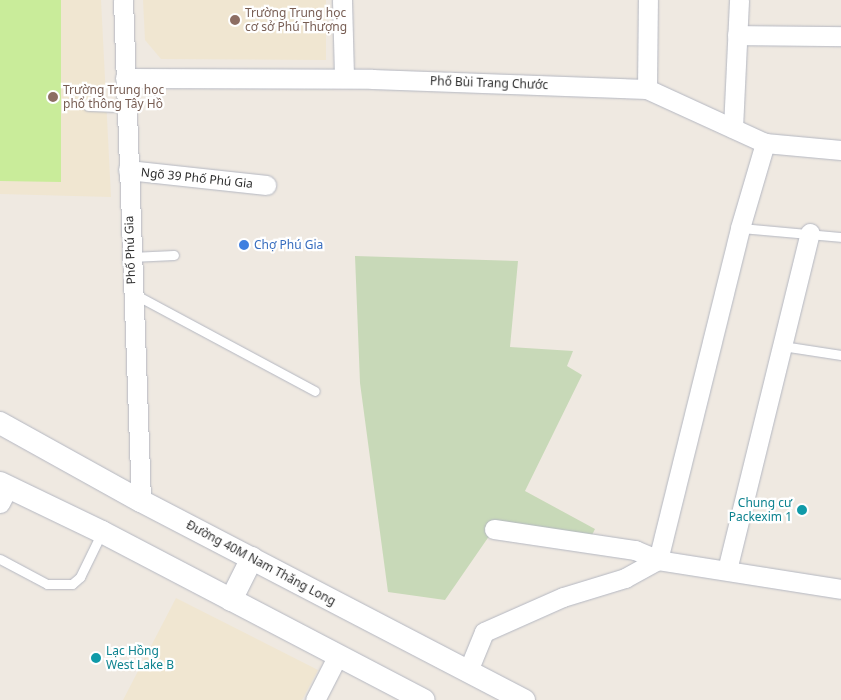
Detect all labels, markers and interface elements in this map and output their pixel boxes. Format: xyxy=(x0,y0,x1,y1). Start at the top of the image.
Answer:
place label: Trường Trung học cơ sở Phú Thượng xyxy=(245,6,347,34)
marker: Trường Trung học cơ sở Phú Thượng xyxy=(229,14,241,26)
street label: Phố Bùi Trang Chước xyxy=(430,74,548,92)
place label: Trường Trung học phổ thông Tây Hồ xyxy=(63,83,164,111)
marker: Trường Trung học phổ thông Tây Hồ xyxy=(47,91,59,103)
street label: Ngõ 39 Phố Phú Gia xyxy=(140,165,254,191)
street label: Phố Phú Gia xyxy=(122,215,138,285)
place label: Chợ Phú Gia xyxy=(254,238,323,252)
marker: Chợ Phú Gia xyxy=(238,239,250,251)
place label: Chung cư Packexim 1 xyxy=(729,496,792,524)
marker: Chung cư Packexim 1 xyxy=(796,504,808,516)
street label: Đường 40M Nam Thăng Long xyxy=(184,517,338,609)
place label: Lạc Hồng West Lake B xyxy=(106,644,174,672)
marker: Lạc Hồng West Lake B xyxy=(90,652,102,664)

